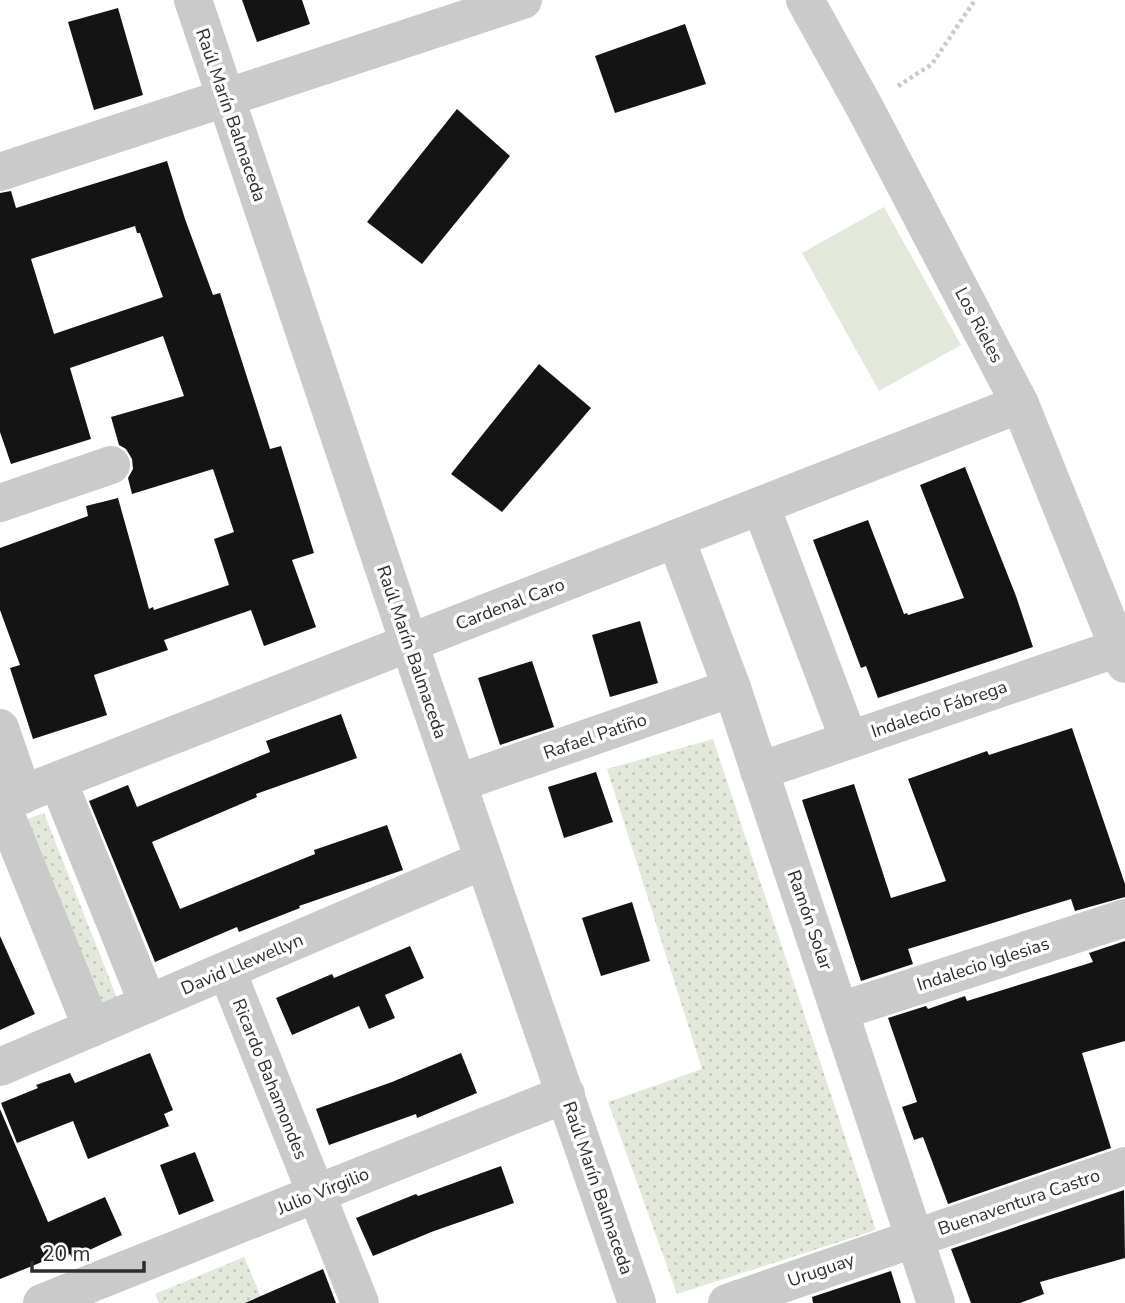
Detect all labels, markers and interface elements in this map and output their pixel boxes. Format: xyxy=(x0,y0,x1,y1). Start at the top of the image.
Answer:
street label: Raúl Marín Balmaceda xyxy=(190,25,272,205)
street label: Los Rieles xyxy=(949,283,1009,367)
street label: Raúl Marín Balmaceda xyxy=(371,562,453,742)
street label: Cardenal Caro xyxy=(452,572,568,636)
street label: Indalecio Fábrega xyxy=(868,674,1010,744)
street label: Rafael Patiño xyxy=(540,707,650,765)
street label: Ramón Solar xyxy=(782,867,838,974)
street label: David Llewellyn xyxy=(177,927,307,1001)
street label: Indalecio Iglesias xyxy=(914,931,1052,997)
street label: Ricardo Bahamondes xyxy=(227,995,313,1163)
street label: Raúl Marín Balmaceda xyxy=(557,1098,639,1278)
street label: Julio Virgilio xyxy=(273,1162,373,1221)
street label: Buenaventura Castro xyxy=(935,1163,1103,1241)
scale bar xyxy=(32,1230,144,1274)
text: 20 m xyxy=(42,1240,91,1268)
street label: Uruguay xyxy=(784,1247,858,1293)

